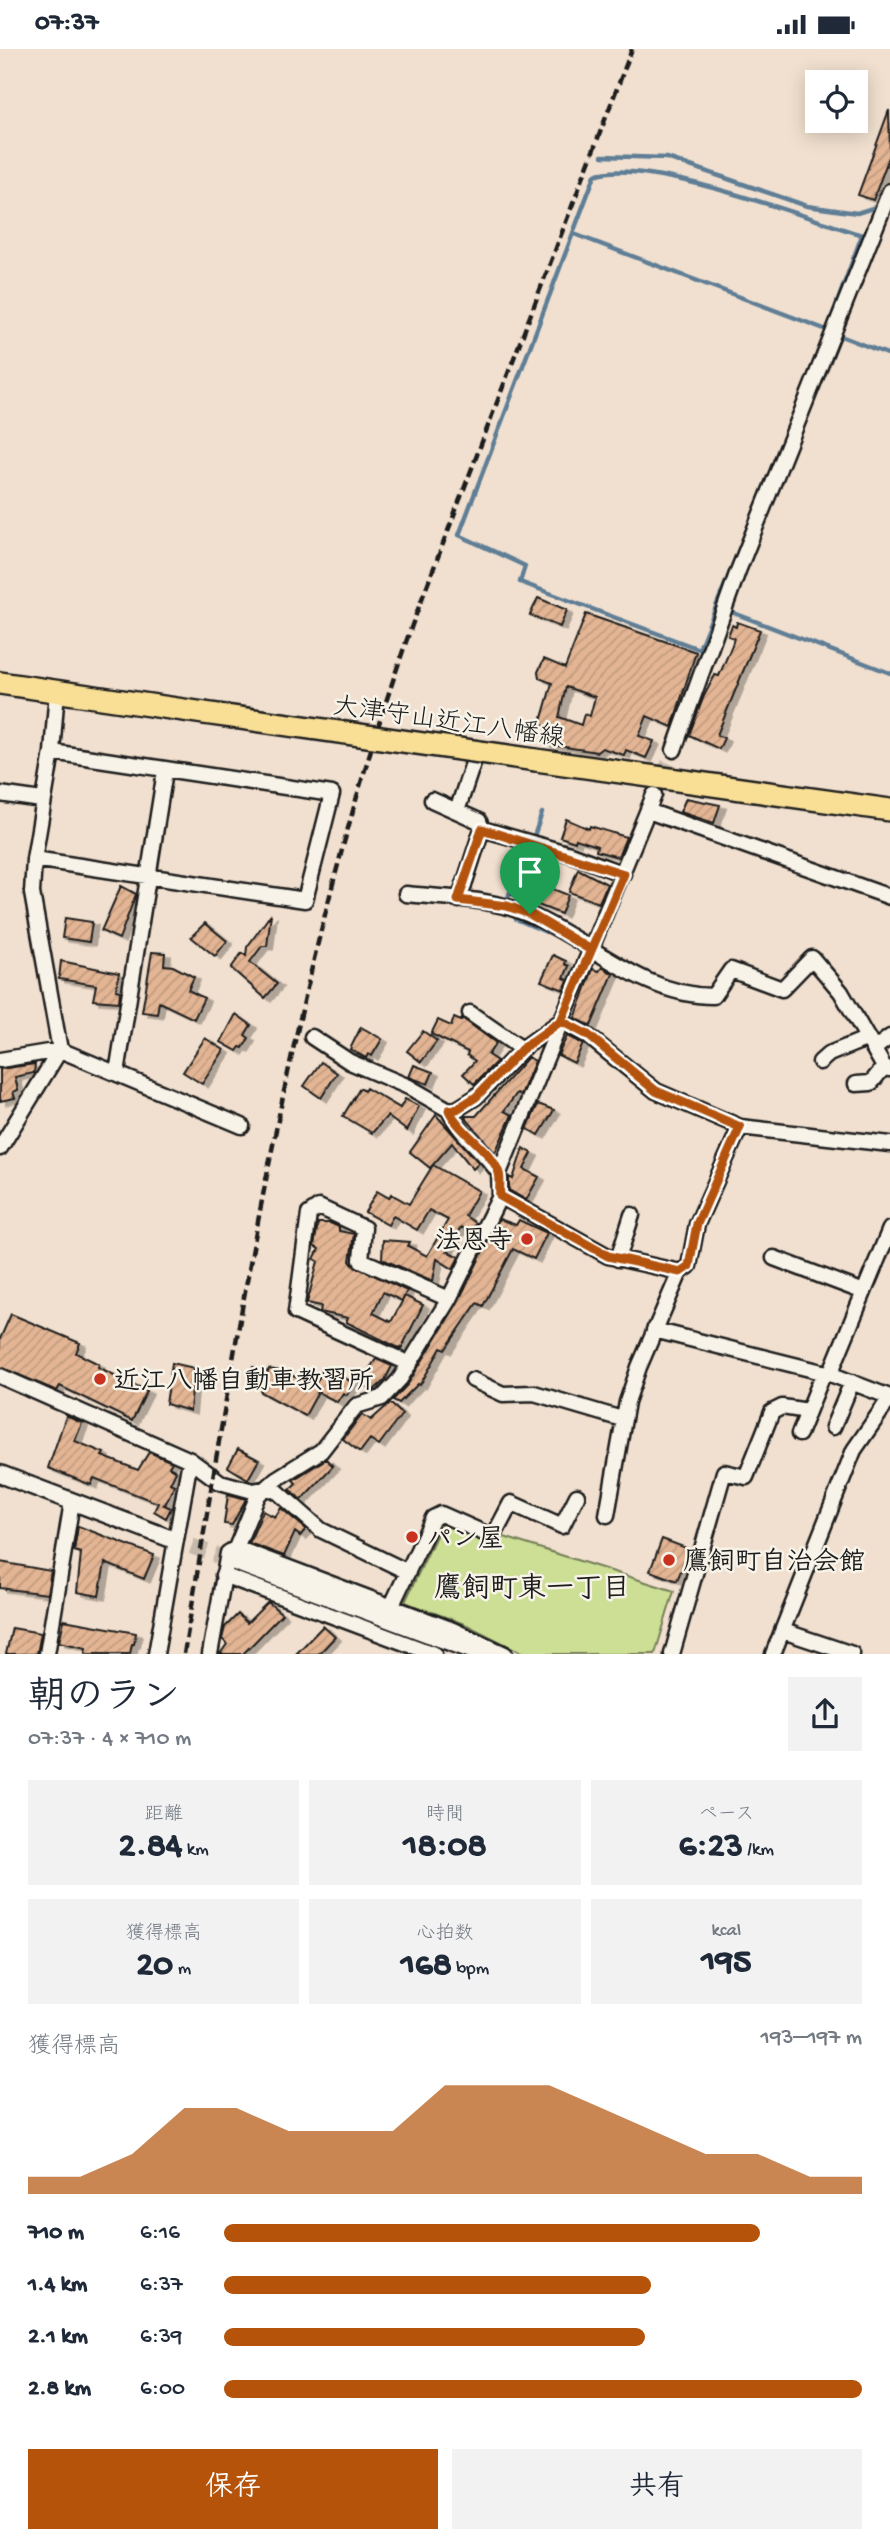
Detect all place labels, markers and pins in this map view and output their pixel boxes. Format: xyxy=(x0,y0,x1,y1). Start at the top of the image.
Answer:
pin xyxy=(500,842,560,914)
place label: 法恩寺 xyxy=(435,1226,513,1259)
marker: 法恩寺 xyxy=(519,1231,535,1247)
place label: 近江八幡自動車教習所 xyxy=(114,1366,374,1399)
marker: 近江八幡自動車教習所 xyxy=(92,1371,108,1387)
place label: パン屋 xyxy=(426,1526,504,1557)
marker: パン屋 xyxy=(404,1529,420,1545)
place label: 鷹飼町自治会館 xyxy=(683,1547,865,1580)
marker: 鷹飼町自治会館 xyxy=(661,1552,677,1568)

